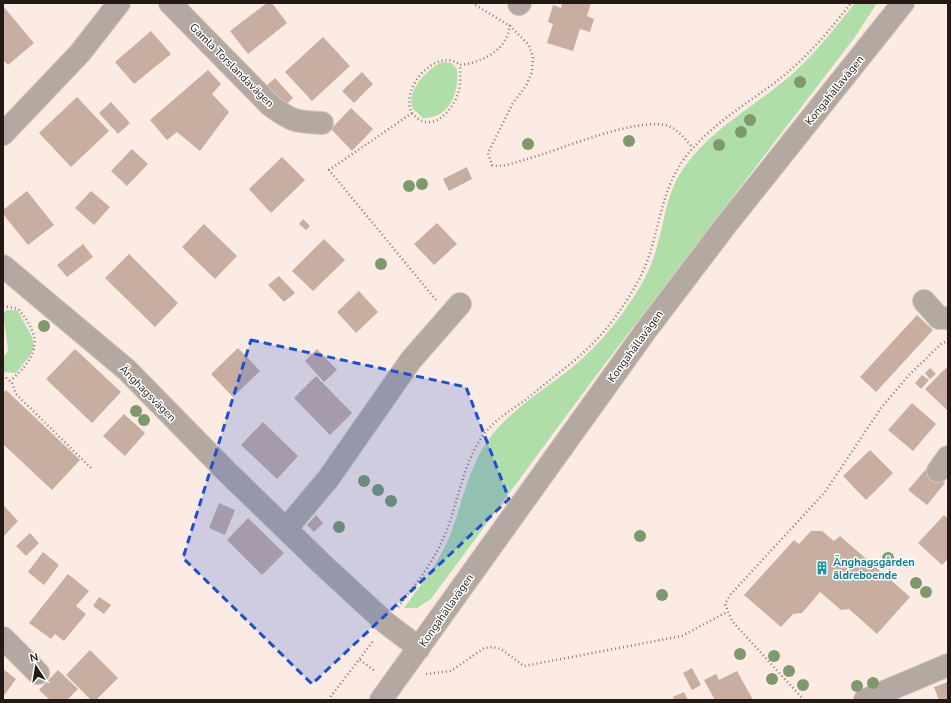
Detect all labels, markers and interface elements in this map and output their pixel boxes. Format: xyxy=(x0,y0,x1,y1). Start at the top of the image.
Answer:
street label: Gamla Torslandavägen xyxy=(186,20,277,111)
street label: Kongahällavägen xyxy=(802,52,867,128)
street label: Kongahällavägen xyxy=(604,307,667,385)
street label: Änghagsvägen xyxy=(116,362,179,425)
place label: Änghagsgården äldreboende xyxy=(833,554,915,583)
building icon: Änghagsgården äldreboende xyxy=(814,560,830,576)
street label: Kongahällavägen xyxy=(416,571,477,650)
north arrow xyxy=(16,647,56,687)
text: N xyxy=(28,650,40,666)

